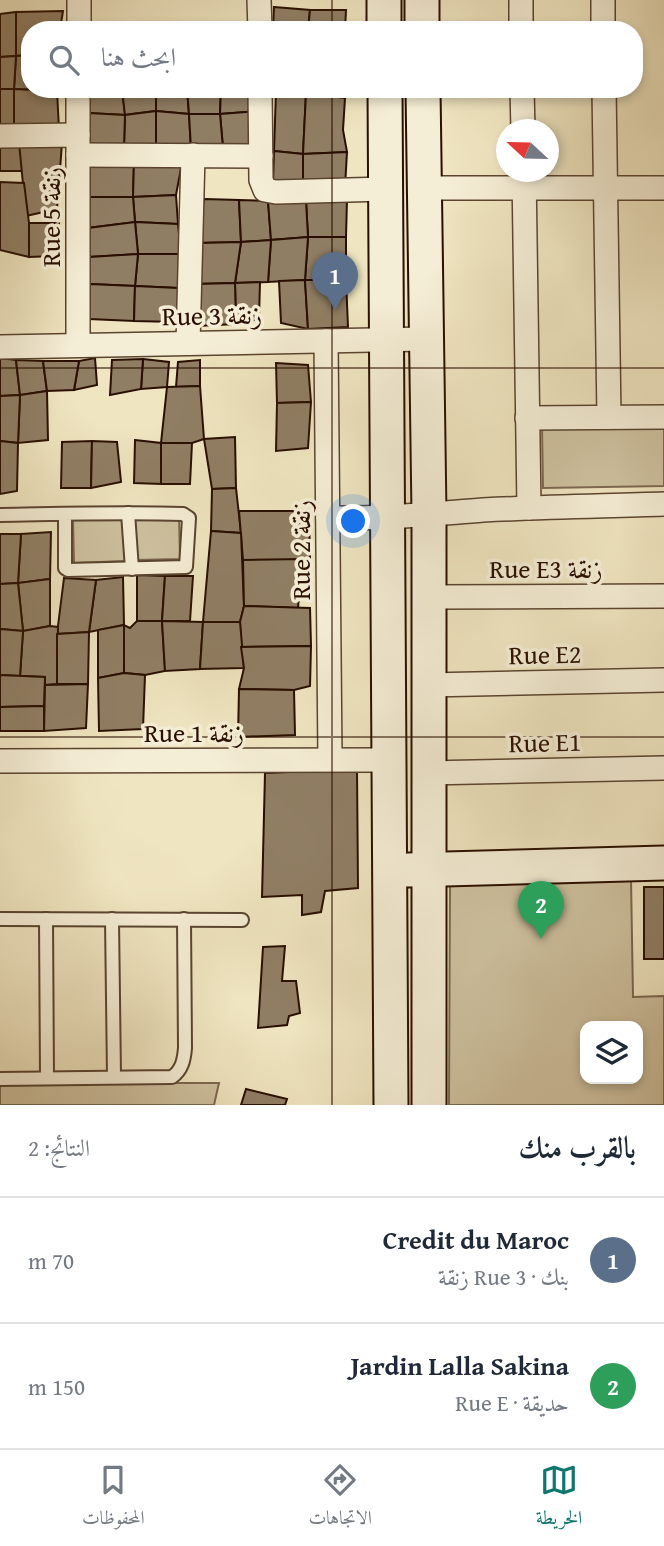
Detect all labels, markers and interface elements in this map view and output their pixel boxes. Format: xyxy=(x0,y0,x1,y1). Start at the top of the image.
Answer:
search box xyxy=(21,21,643,98)
text: ابحث هنا xyxy=(101,37,176,76)
icon: search xyxy=(45,41,83,79)
north arrow xyxy=(496,119,559,182)
street label: Rue 5 زنقة xyxy=(31,167,70,267)
pin: 1 xyxy=(312,252,358,310)
street label: Rue 3 زنقة xyxy=(162,295,262,335)
street label: Rue 2 زنقة xyxy=(281,500,320,600)
your location xyxy=(336,504,370,538)
street label: Rue E3 زنقة xyxy=(489,549,603,588)
street label: Rue E2 xyxy=(508,634,582,674)
street label: Rue 1 زنقة xyxy=(144,713,244,752)
street label: Rue E1 xyxy=(508,722,582,762)
pin: 2 xyxy=(518,881,564,939)
map controls xyxy=(580,1021,643,1084)
button: layers xyxy=(580,1021,643,1084)
text: بالقرب منك xyxy=(519,1125,636,1169)
text: النتائج: 2 xyxy=(28,1131,90,1164)
text: Credit du Maroc xyxy=(383,1220,569,1259)
text: 70 m xyxy=(28,1244,74,1277)
text: 1 xyxy=(607,1244,619,1277)
text: بنك · Rue 3 زنقة xyxy=(438,1260,569,1293)
text: Jardin Lalla Sakina xyxy=(350,1346,569,1385)
text: 150 m xyxy=(28,1370,85,1403)
text: 2 xyxy=(607,1370,619,1403)
text: حديقة · Rue E xyxy=(455,1386,569,1419)
tab: المحفوظات xyxy=(82,1461,145,1536)
tab: الاتجاهات xyxy=(309,1461,372,1536)
tab: الخريطة xyxy=(536,1461,582,1536)

